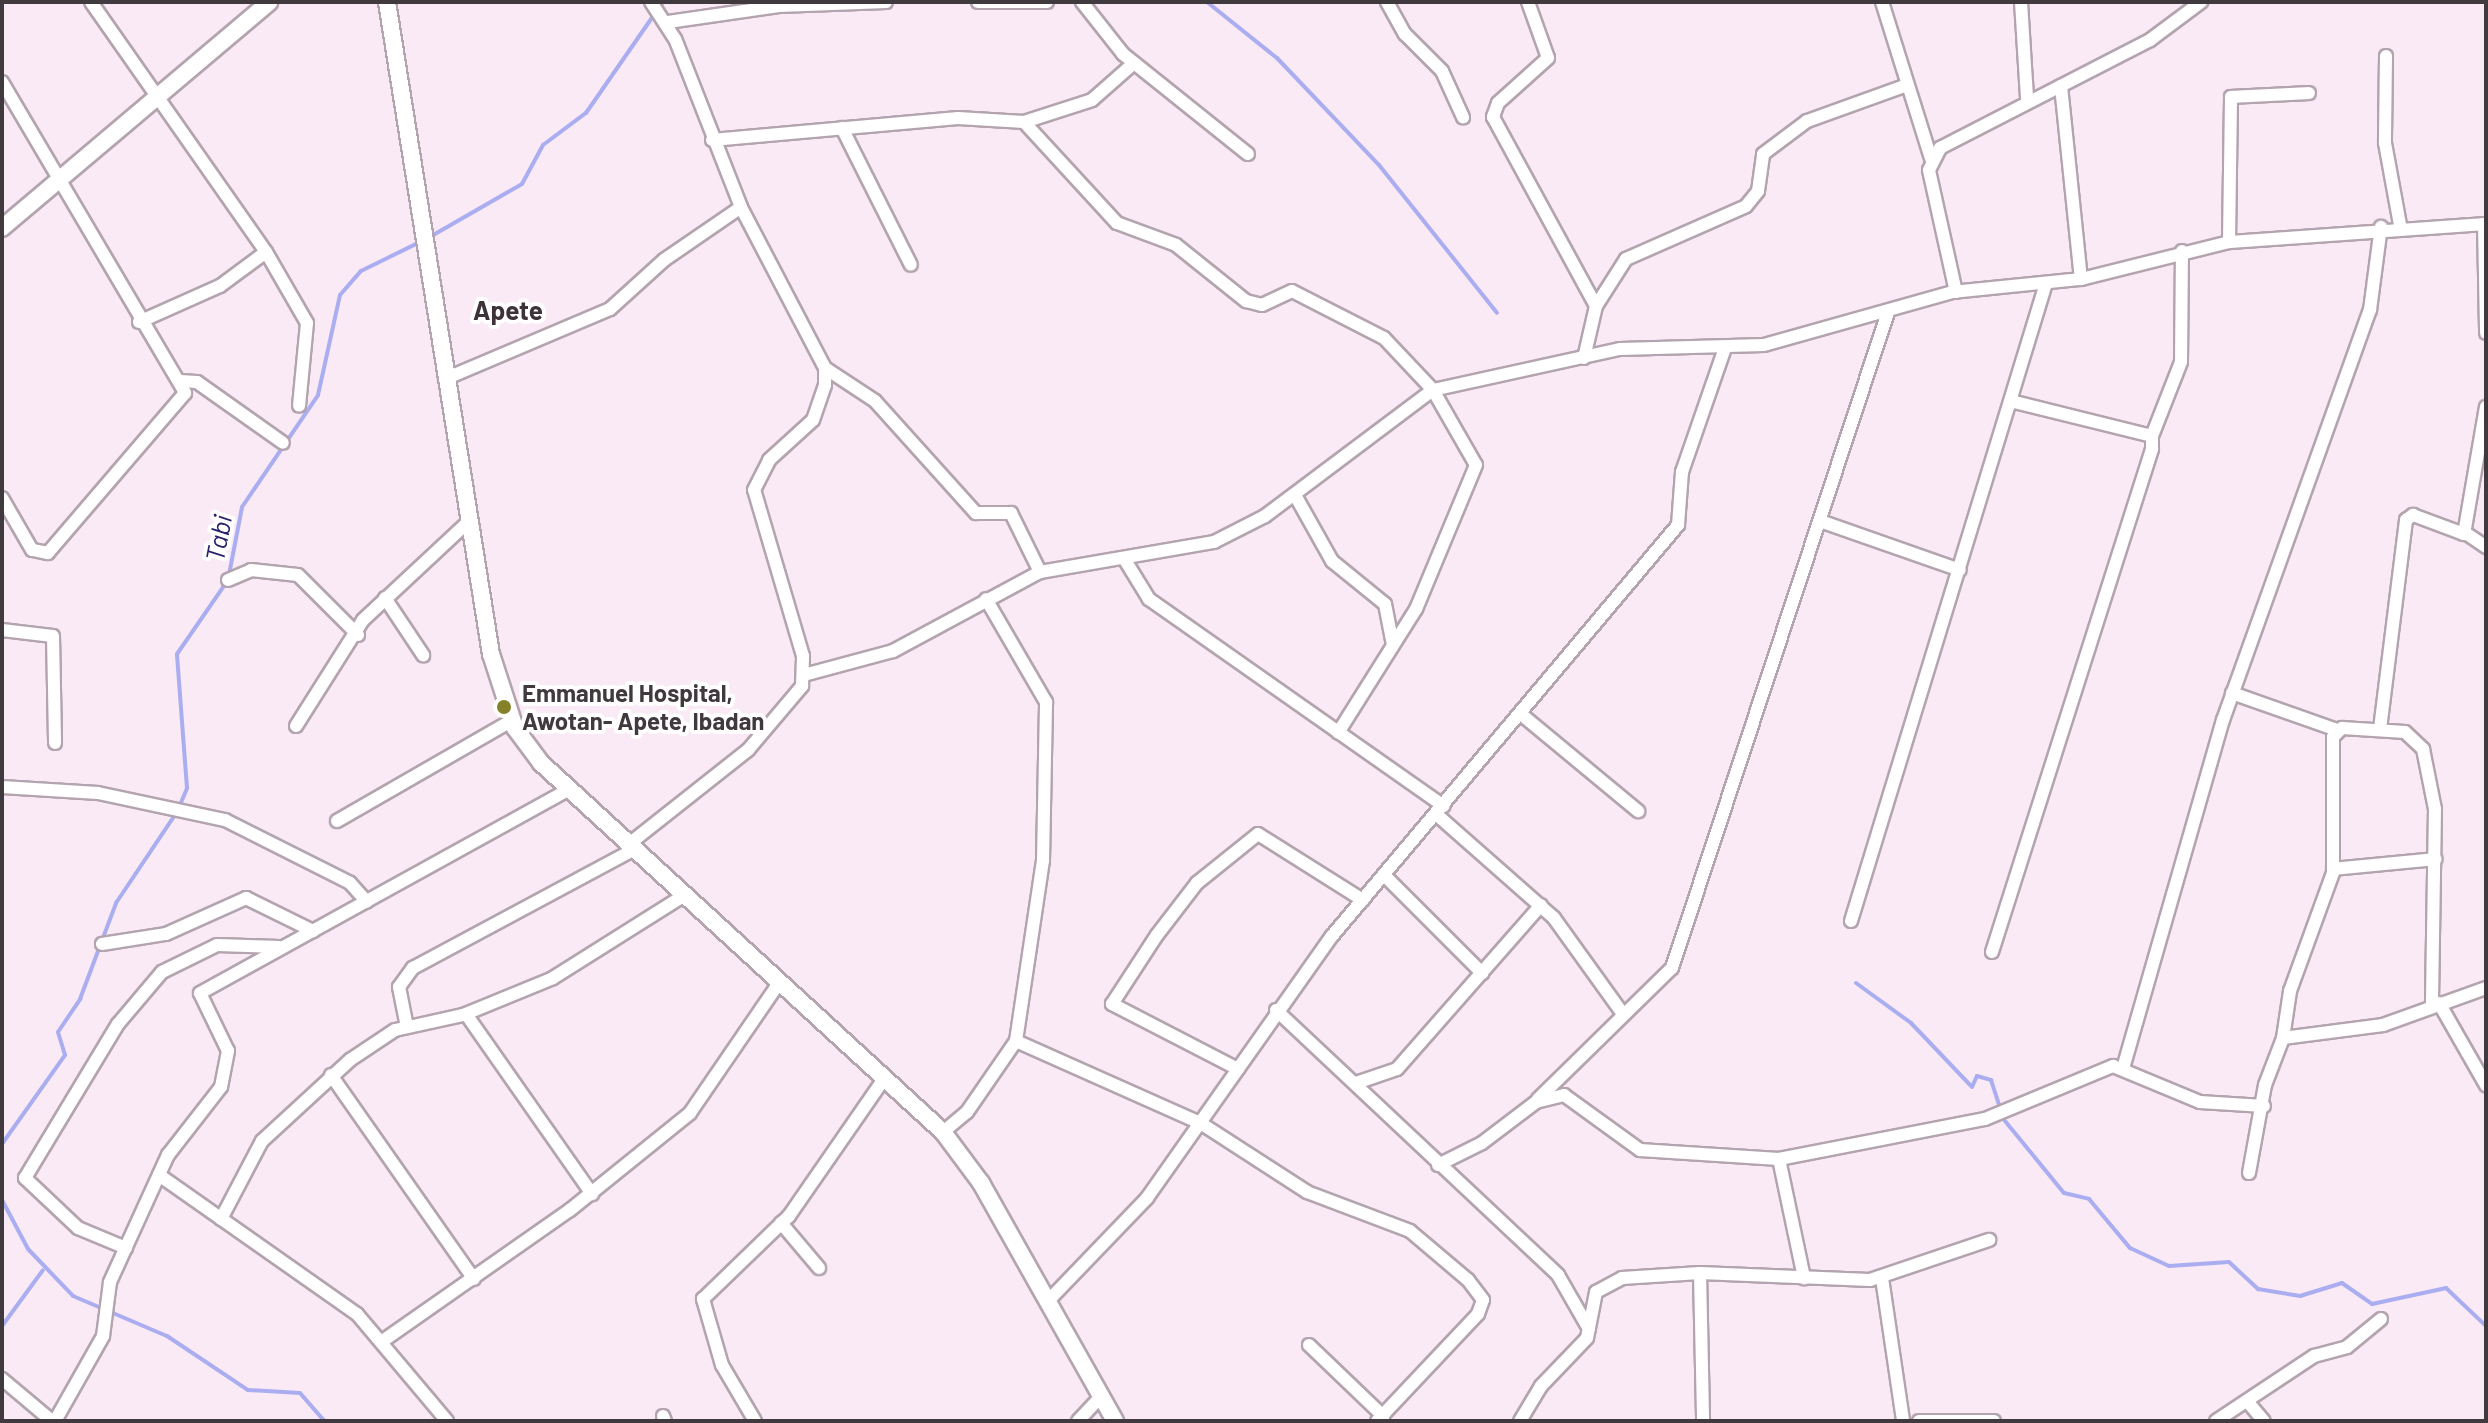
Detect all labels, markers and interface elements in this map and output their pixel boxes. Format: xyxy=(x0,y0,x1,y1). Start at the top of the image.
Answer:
district label: Apete xyxy=(473,294,543,326)
water label: Tabi xyxy=(198,512,238,564)
place label: Emmanuel Hospital, Awotan- Apete, Ibadan xyxy=(522,679,764,735)
marker: Emmanuel Hospital, Awotan- Apete, Ibadan xyxy=(493,696,515,718)

